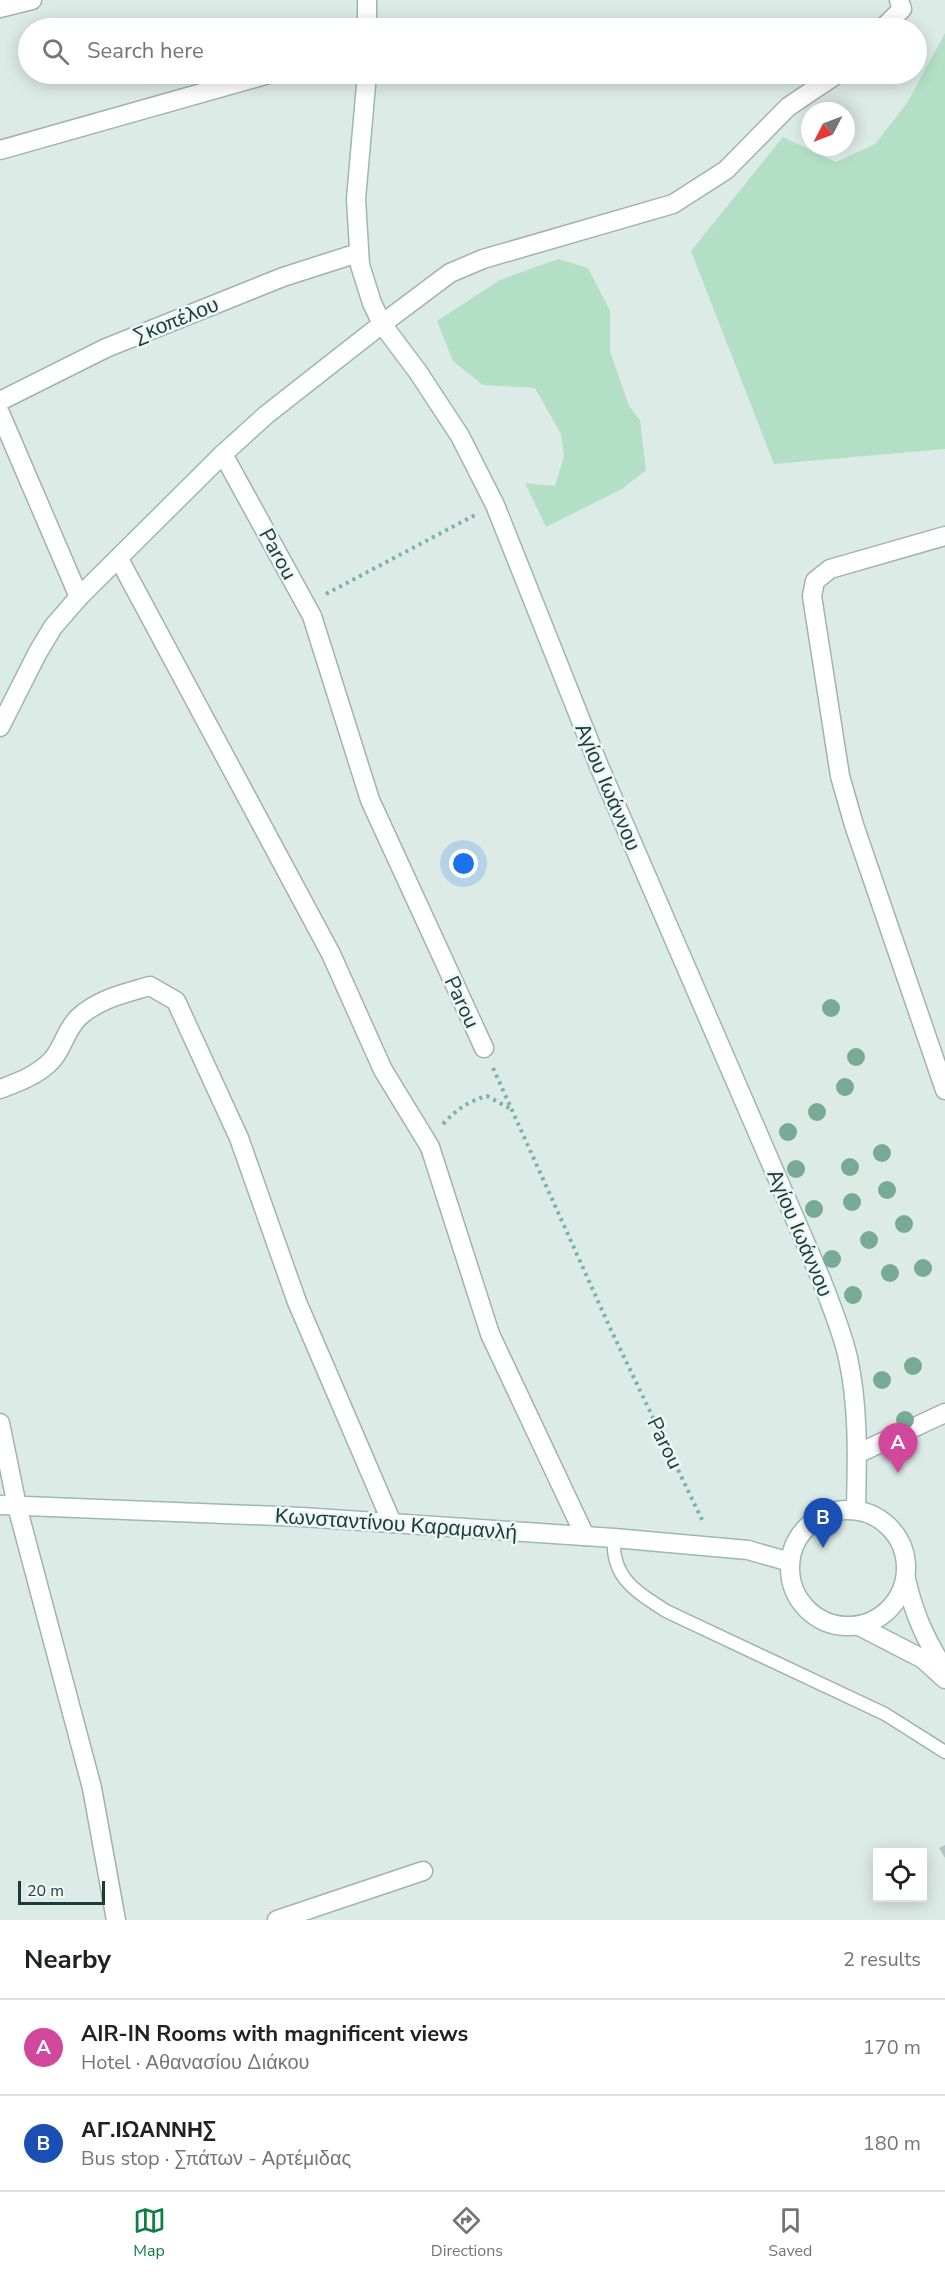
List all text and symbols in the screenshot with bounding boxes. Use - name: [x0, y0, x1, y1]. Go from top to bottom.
- search box: [18, 18, 927, 84]
- icon: search: [39, 35, 72, 68]
- text: Search here: [87, 36, 204, 66]
- north arrow: [801, 102, 855, 156]
- street label: Σκοπέλου: [129, 290, 223, 350]
- street label: Parou: [252, 523, 304, 585]
- street label: Αγίου Ιωάννου: [569, 719, 647, 855]
- your location: [449, 849, 478, 878]
- street label: Parou: [438, 971, 486, 1033]
- street label: Αγίου Ιωάννου: [761, 1165, 839, 1301]
- street label: Parou: [640, 1412, 690, 1474]
- pin: A: [878, 1424, 918, 1473]
- pin: B: [804, 1498, 842, 1548]
- street label: Κωνσταντίνου Καραμανλή: [274, 1502, 518, 1546]
- map controls: [873, 1848, 927, 1902]
- button: locate: [873, 1848, 927, 1902]
- scale bar: [18, 1878, 105, 1906]
- text: 20 m: [27, 1880, 64, 1902]
- text: Nearby: [24, 1942, 111, 1977]
- text: 2 results: [843, 1946, 921, 1973]
- text: AIR-IN Rooms with magnificent views: [81, 2019, 468, 2049]
- text: A: [36, 2034, 51, 2061]
- text: 170 m: [863, 2034, 921, 2061]
- text: Hotel · Αθανασίου Διάκου: [81, 2049, 310, 2076]
- text: ΑΓ.ΙΩΑΝΝΗΣ: [81, 2115, 216, 2145]
- text: B: [37, 2130, 50, 2157]
- text: 180 m: [863, 2130, 921, 2157]
- text: Bus stop · Σπάτων - Αρτέμιδας: [81, 2145, 351, 2172]
- tab: Map: [133, 2204, 166, 2262]
- tab: Directions: [431, 2204, 503, 2262]
- tab: Saved: [768, 2204, 812, 2262]

